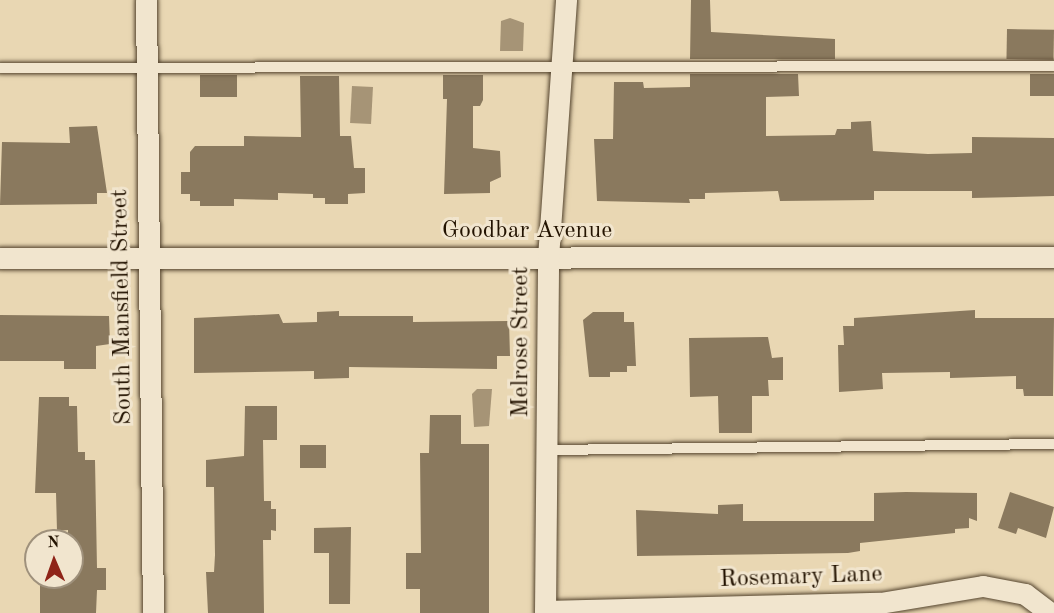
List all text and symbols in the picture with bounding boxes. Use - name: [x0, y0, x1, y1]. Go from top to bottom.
- street label: South Mansfield Street: [107, 189, 139, 425]
- street label: Goodbar Avenue: [442, 218, 612, 246]
- street label: Melrose Street: [508, 266, 536, 418]
- north arrow: [24, 529, 84, 589]
- text: N: [47, 535, 60, 551]
- street label: Rosemary Lane: [719, 561, 883, 595]

